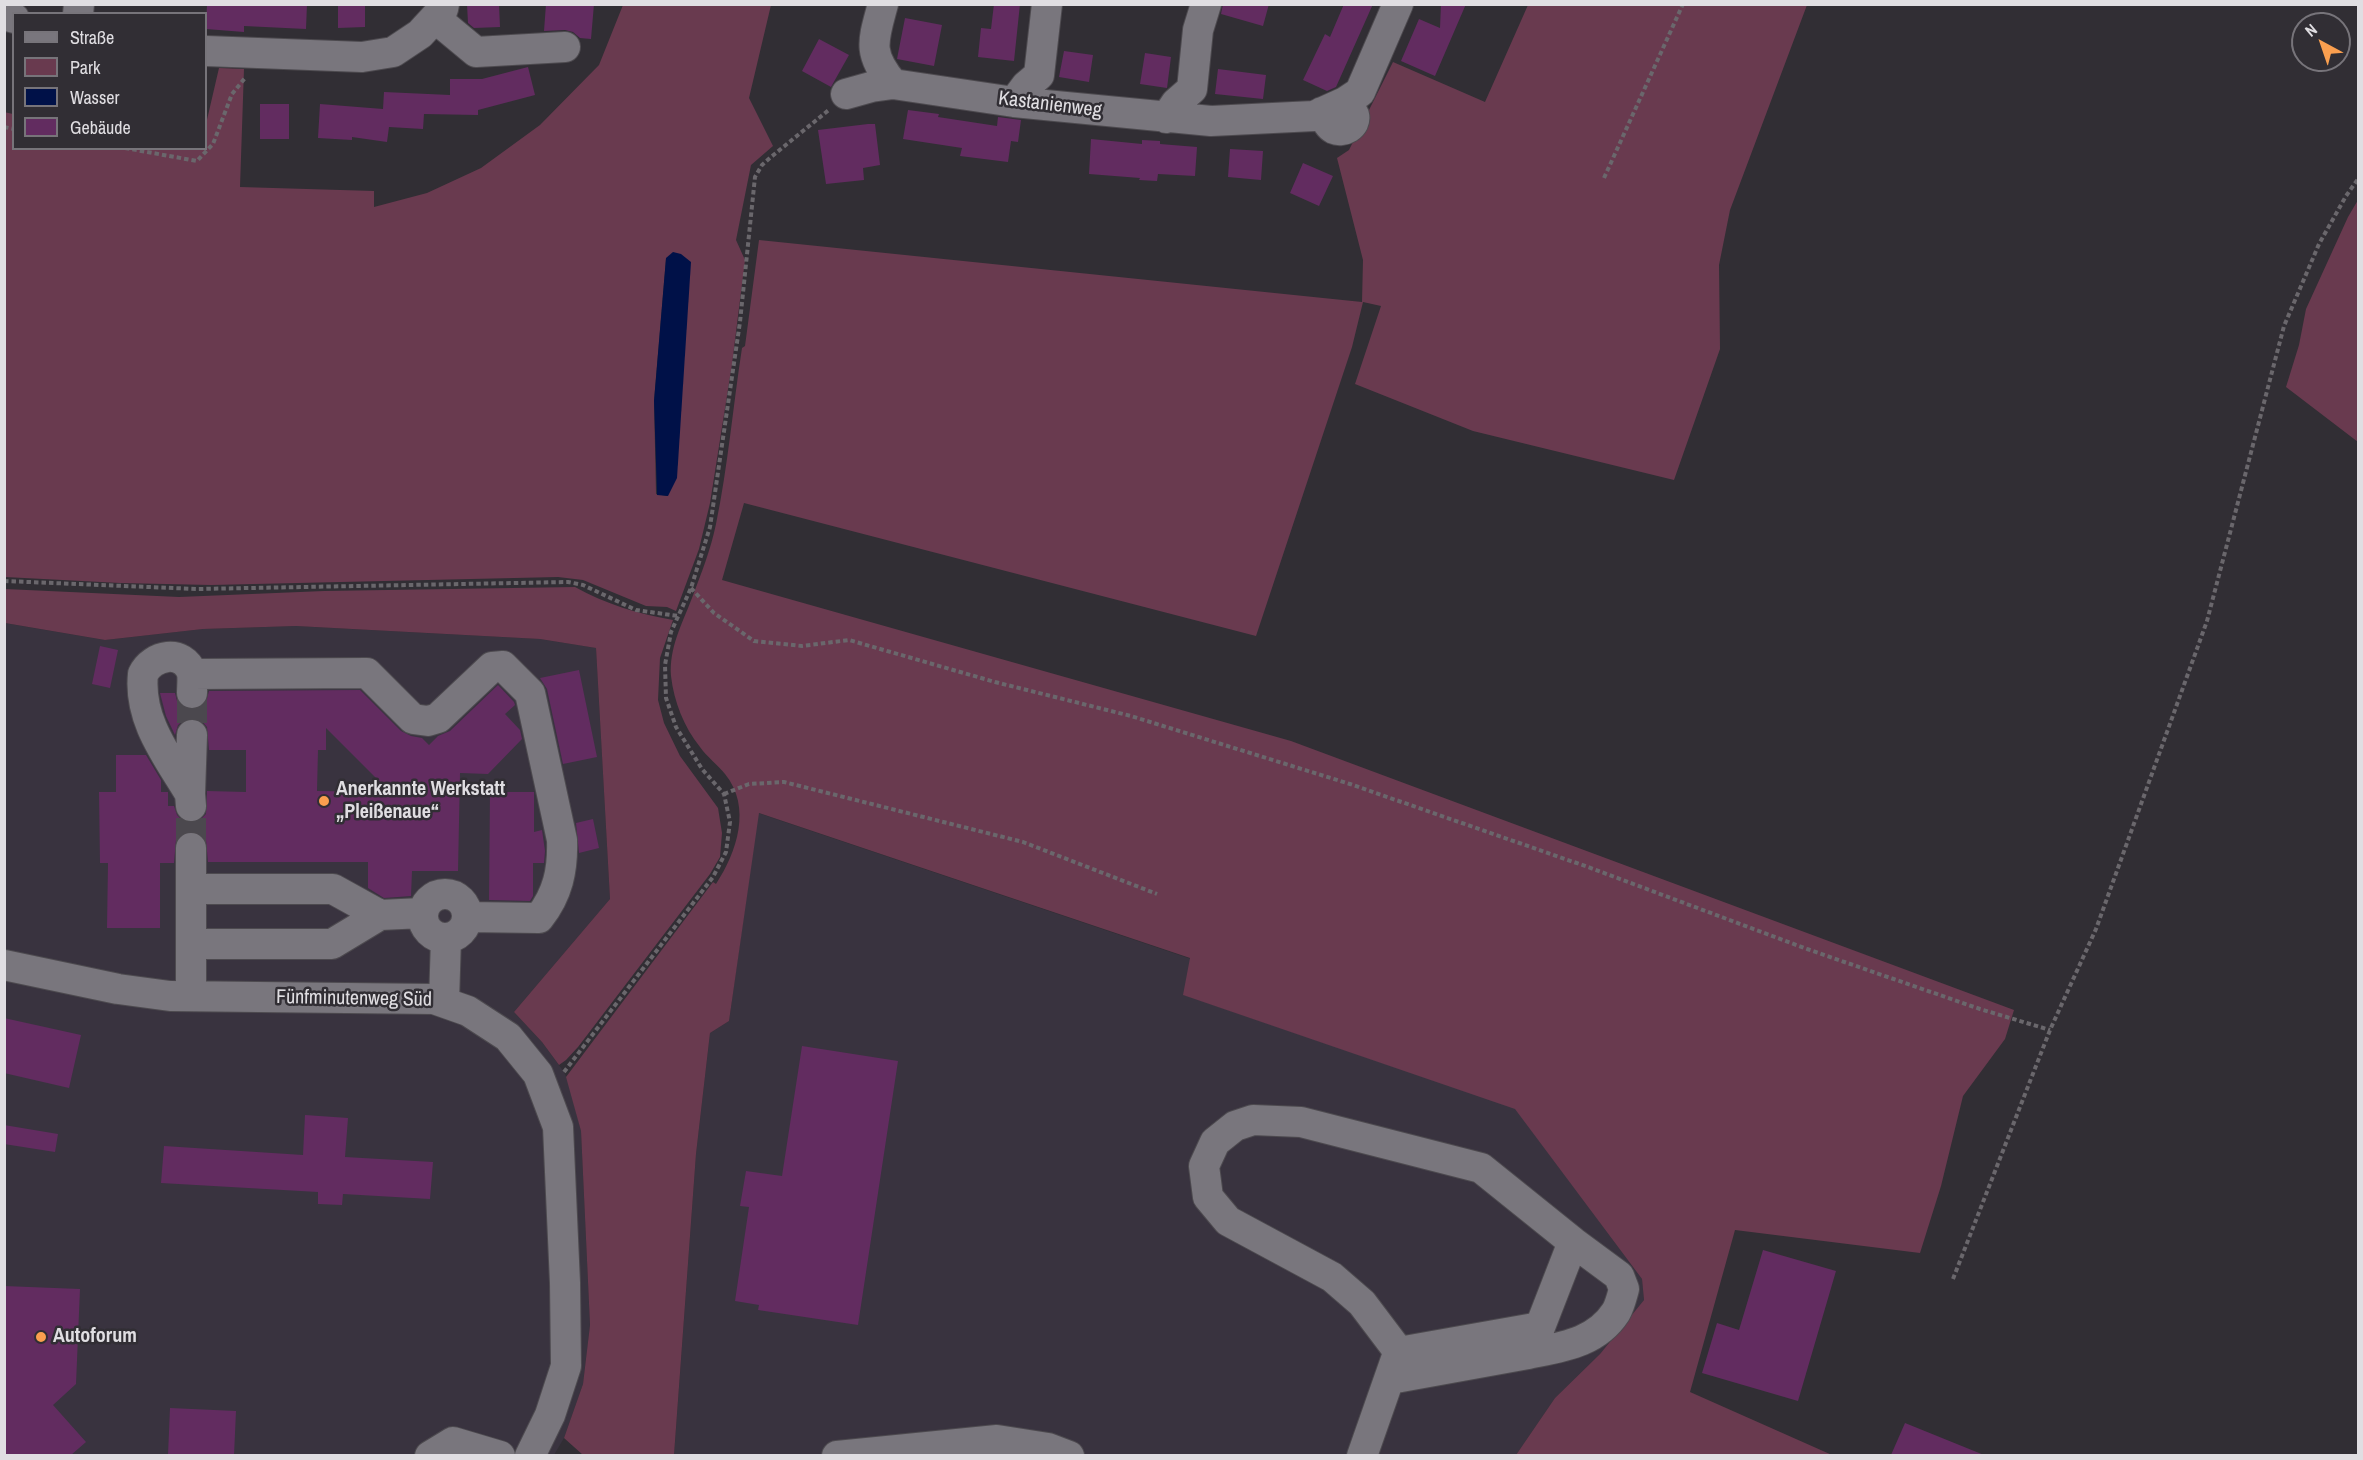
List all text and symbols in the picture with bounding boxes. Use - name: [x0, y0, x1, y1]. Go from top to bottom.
- legend: [12, 12, 207, 150]
- north arrow: [2291, 12, 2351, 72]
- text: N: [2300, 18, 2321, 41]
- text: Straße: [70, 25, 114, 50]
- text: Park: [70, 55, 100, 80]
- text: Wasser: [70, 85, 119, 110]
- street label: Kastanienweg: [997, 87, 1103, 123]
- text: Gebäude: [70, 115, 131, 140]
- place label: Anerkannte Werkstatt „Pleißenaue“: [336, 778, 505, 825]
- marker: Anerkannte Werkstatt „Pleißenaue“: [317, 794, 331, 808]
- street label: Fünfminutenweg Süd: [276, 986, 432, 1012]
- place label: Autoforum: [53, 1325, 137, 1349]
- marker: Autoforum: [34, 1330, 48, 1344]

